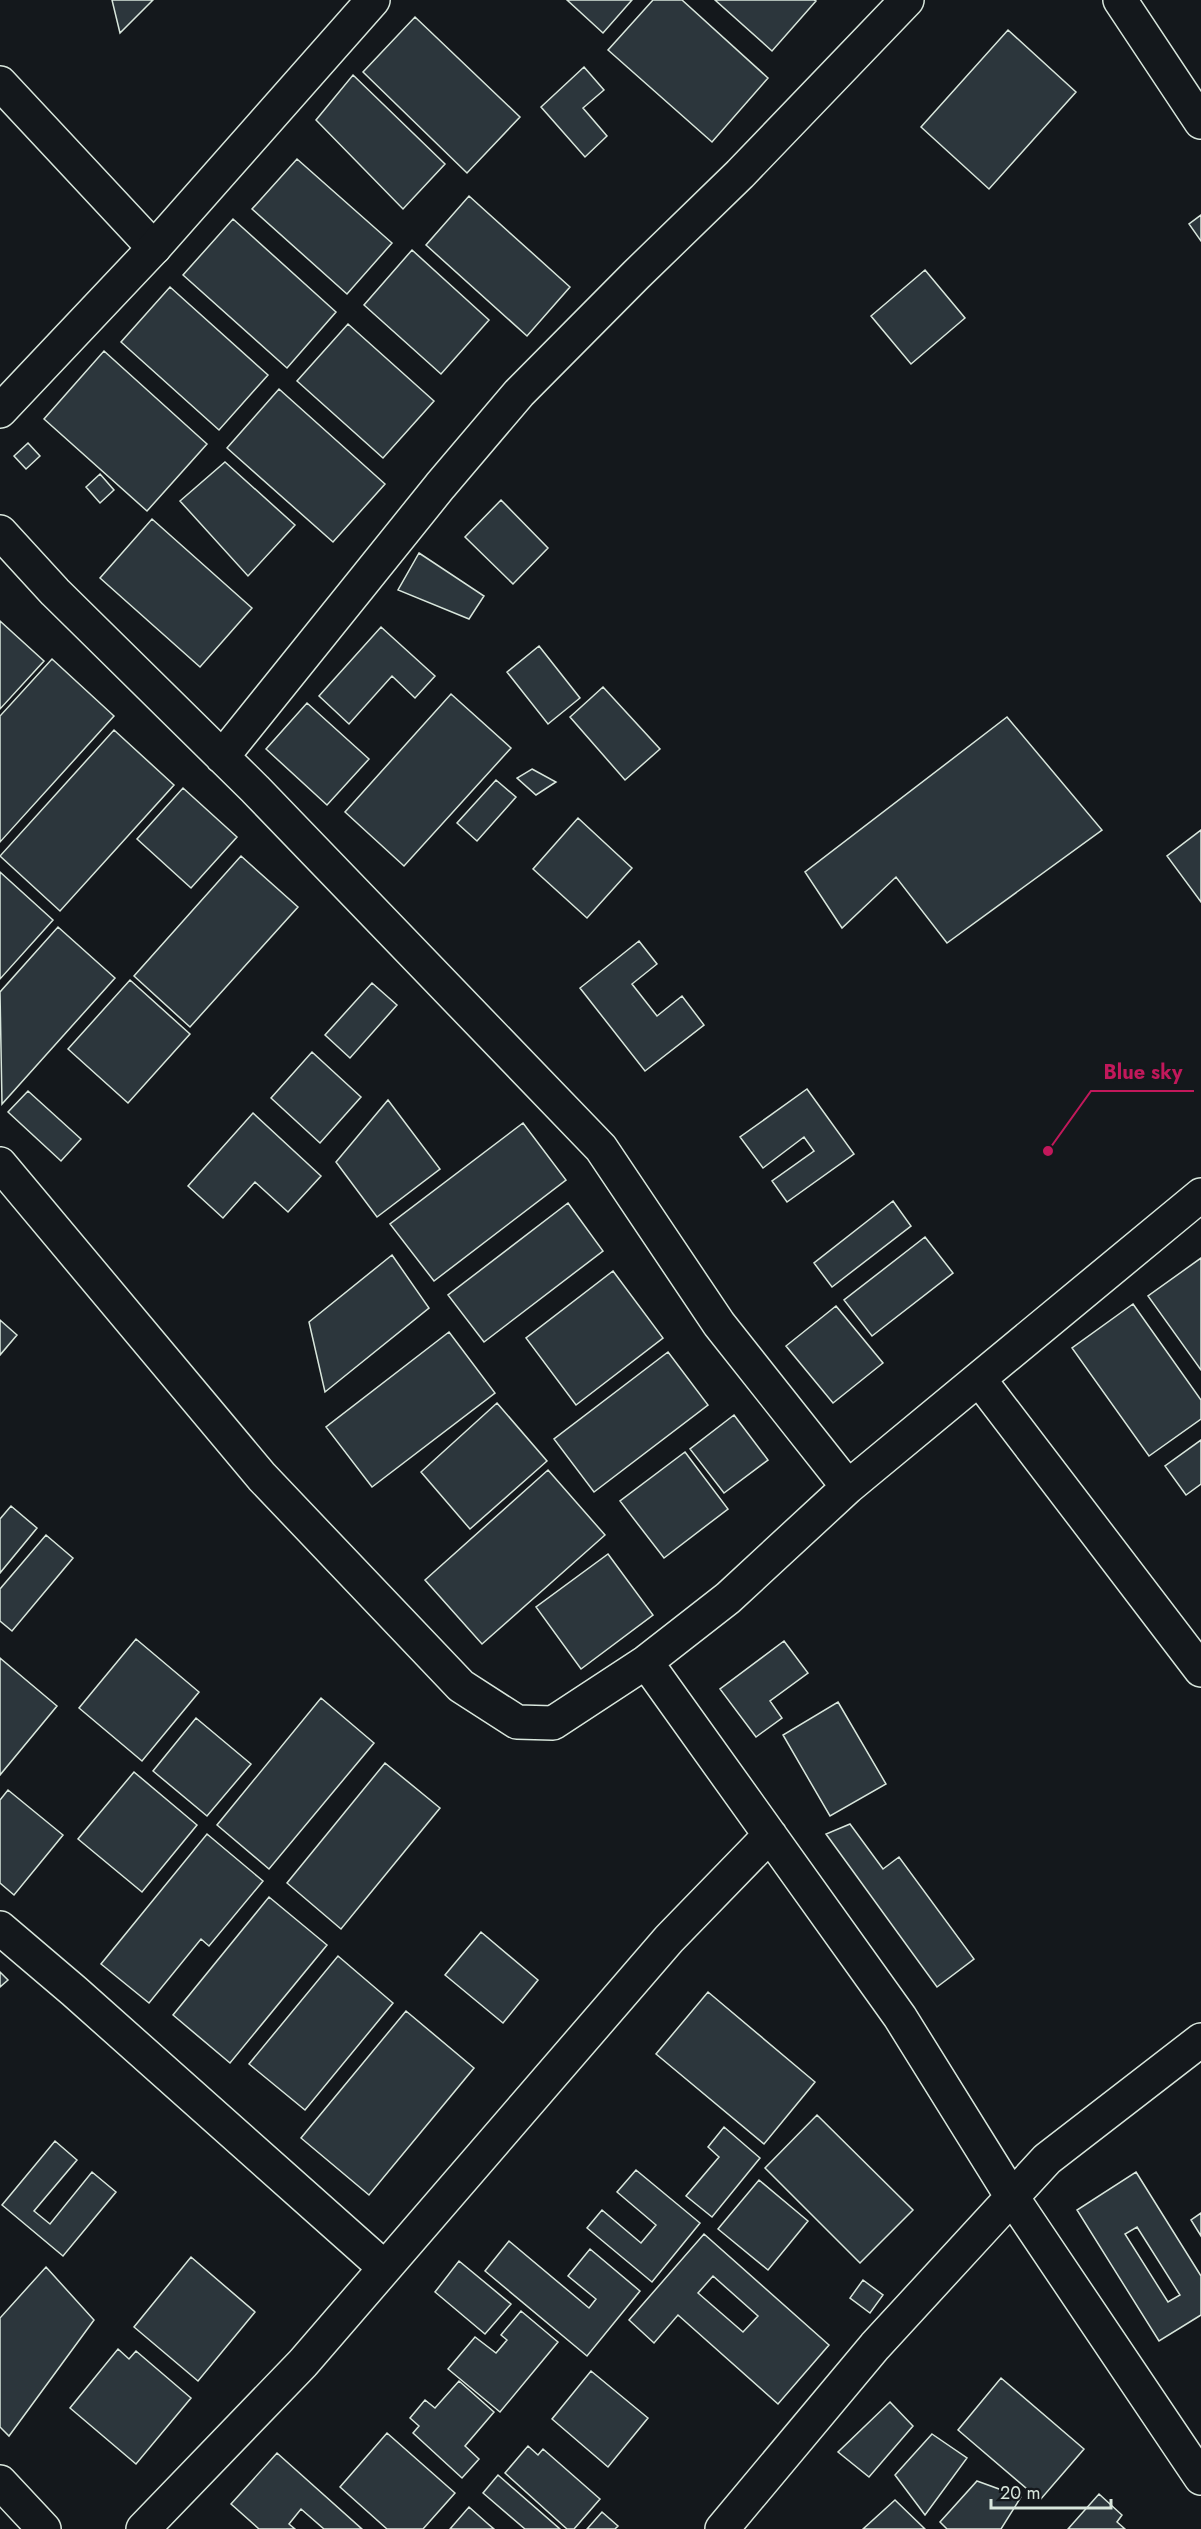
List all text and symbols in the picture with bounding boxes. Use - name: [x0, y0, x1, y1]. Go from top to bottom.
- callout: Blue sky: [1091, 1053, 1194, 1091]
- text: Blue sky: [1103, 1058, 1183, 1087]
- scale bar: [991, 2472, 1111, 2510]
- text: 20 m: [1000, 2480, 1040, 2506]

